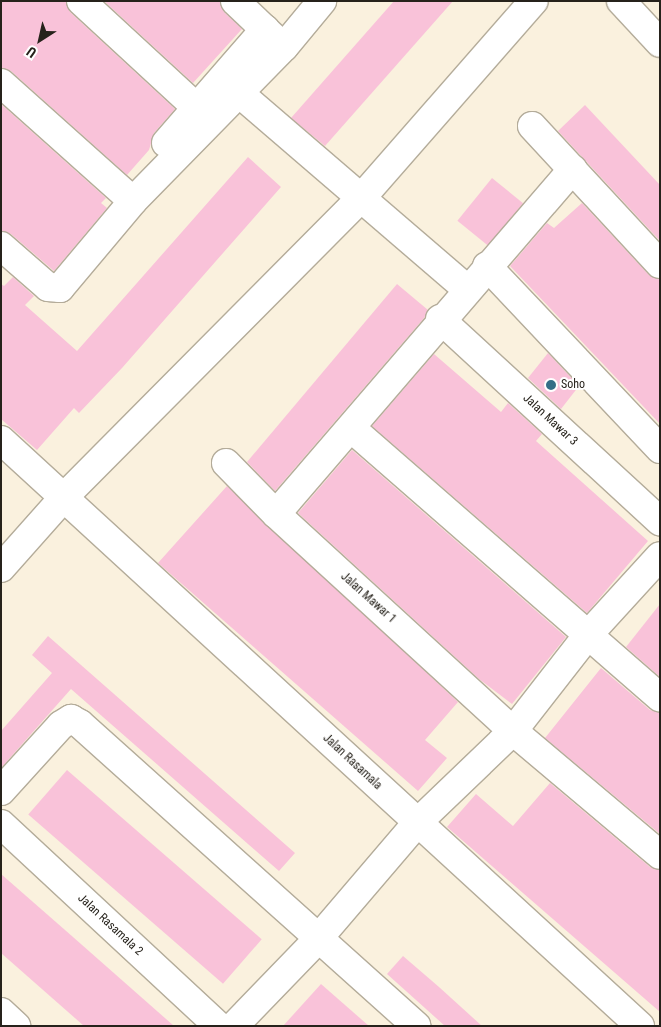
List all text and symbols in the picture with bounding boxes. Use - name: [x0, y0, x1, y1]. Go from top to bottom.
- north arrow: [15, 15, 65, 65]
- text: U: [24, 43, 39, 61]
- place label: Soho: [561, 378, 585, 392]
- marker: Soho: [545, 379, 557, 391]
- street label: Jalan Mawar 3: [520, 391, 580, 449]
- street label: Jalan Mawar 1: [337, 569, 399, 627]
- street label: Jalan Rasamala: [320, 731, 384, 793]
- street label: Jalan Rasamala 2: [74, 891, 146, 959]

